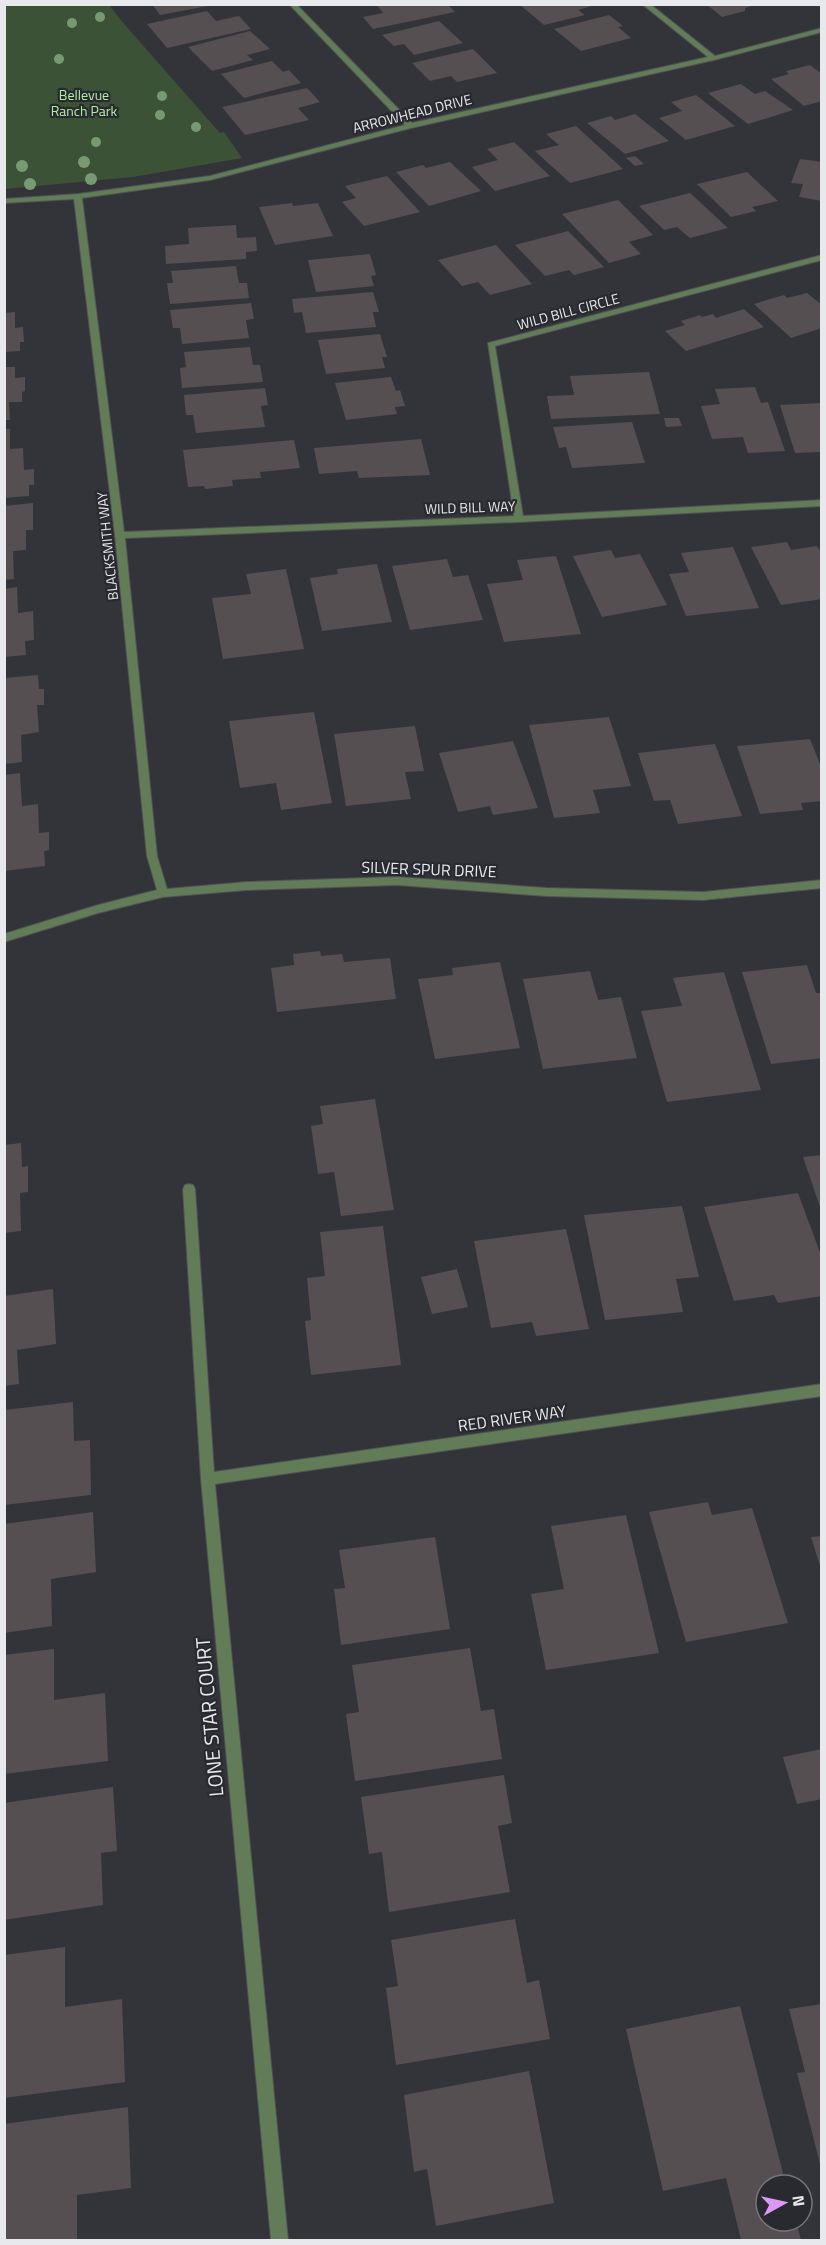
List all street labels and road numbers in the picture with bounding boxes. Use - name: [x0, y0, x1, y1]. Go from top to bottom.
- street label: ARROWHEAD DRIVE: [350, 88, 474, 138]
- street label: WILD BILL CIRCLE: [515, 287, 622, 335]
- street label: BLACKSMITH WAY: [91, 490, 123, 601]
- street label: WILD BILL WAY: [424, 495, 516, 519]
- street label: SILVER SPUR DRIVE: [361, 855, 497, 883]
- street label: RED RIVER WAY: [456, 1398, 568, 1437]
- street label: LONE STAR COURT: [187, 1636, 231, 1798]

